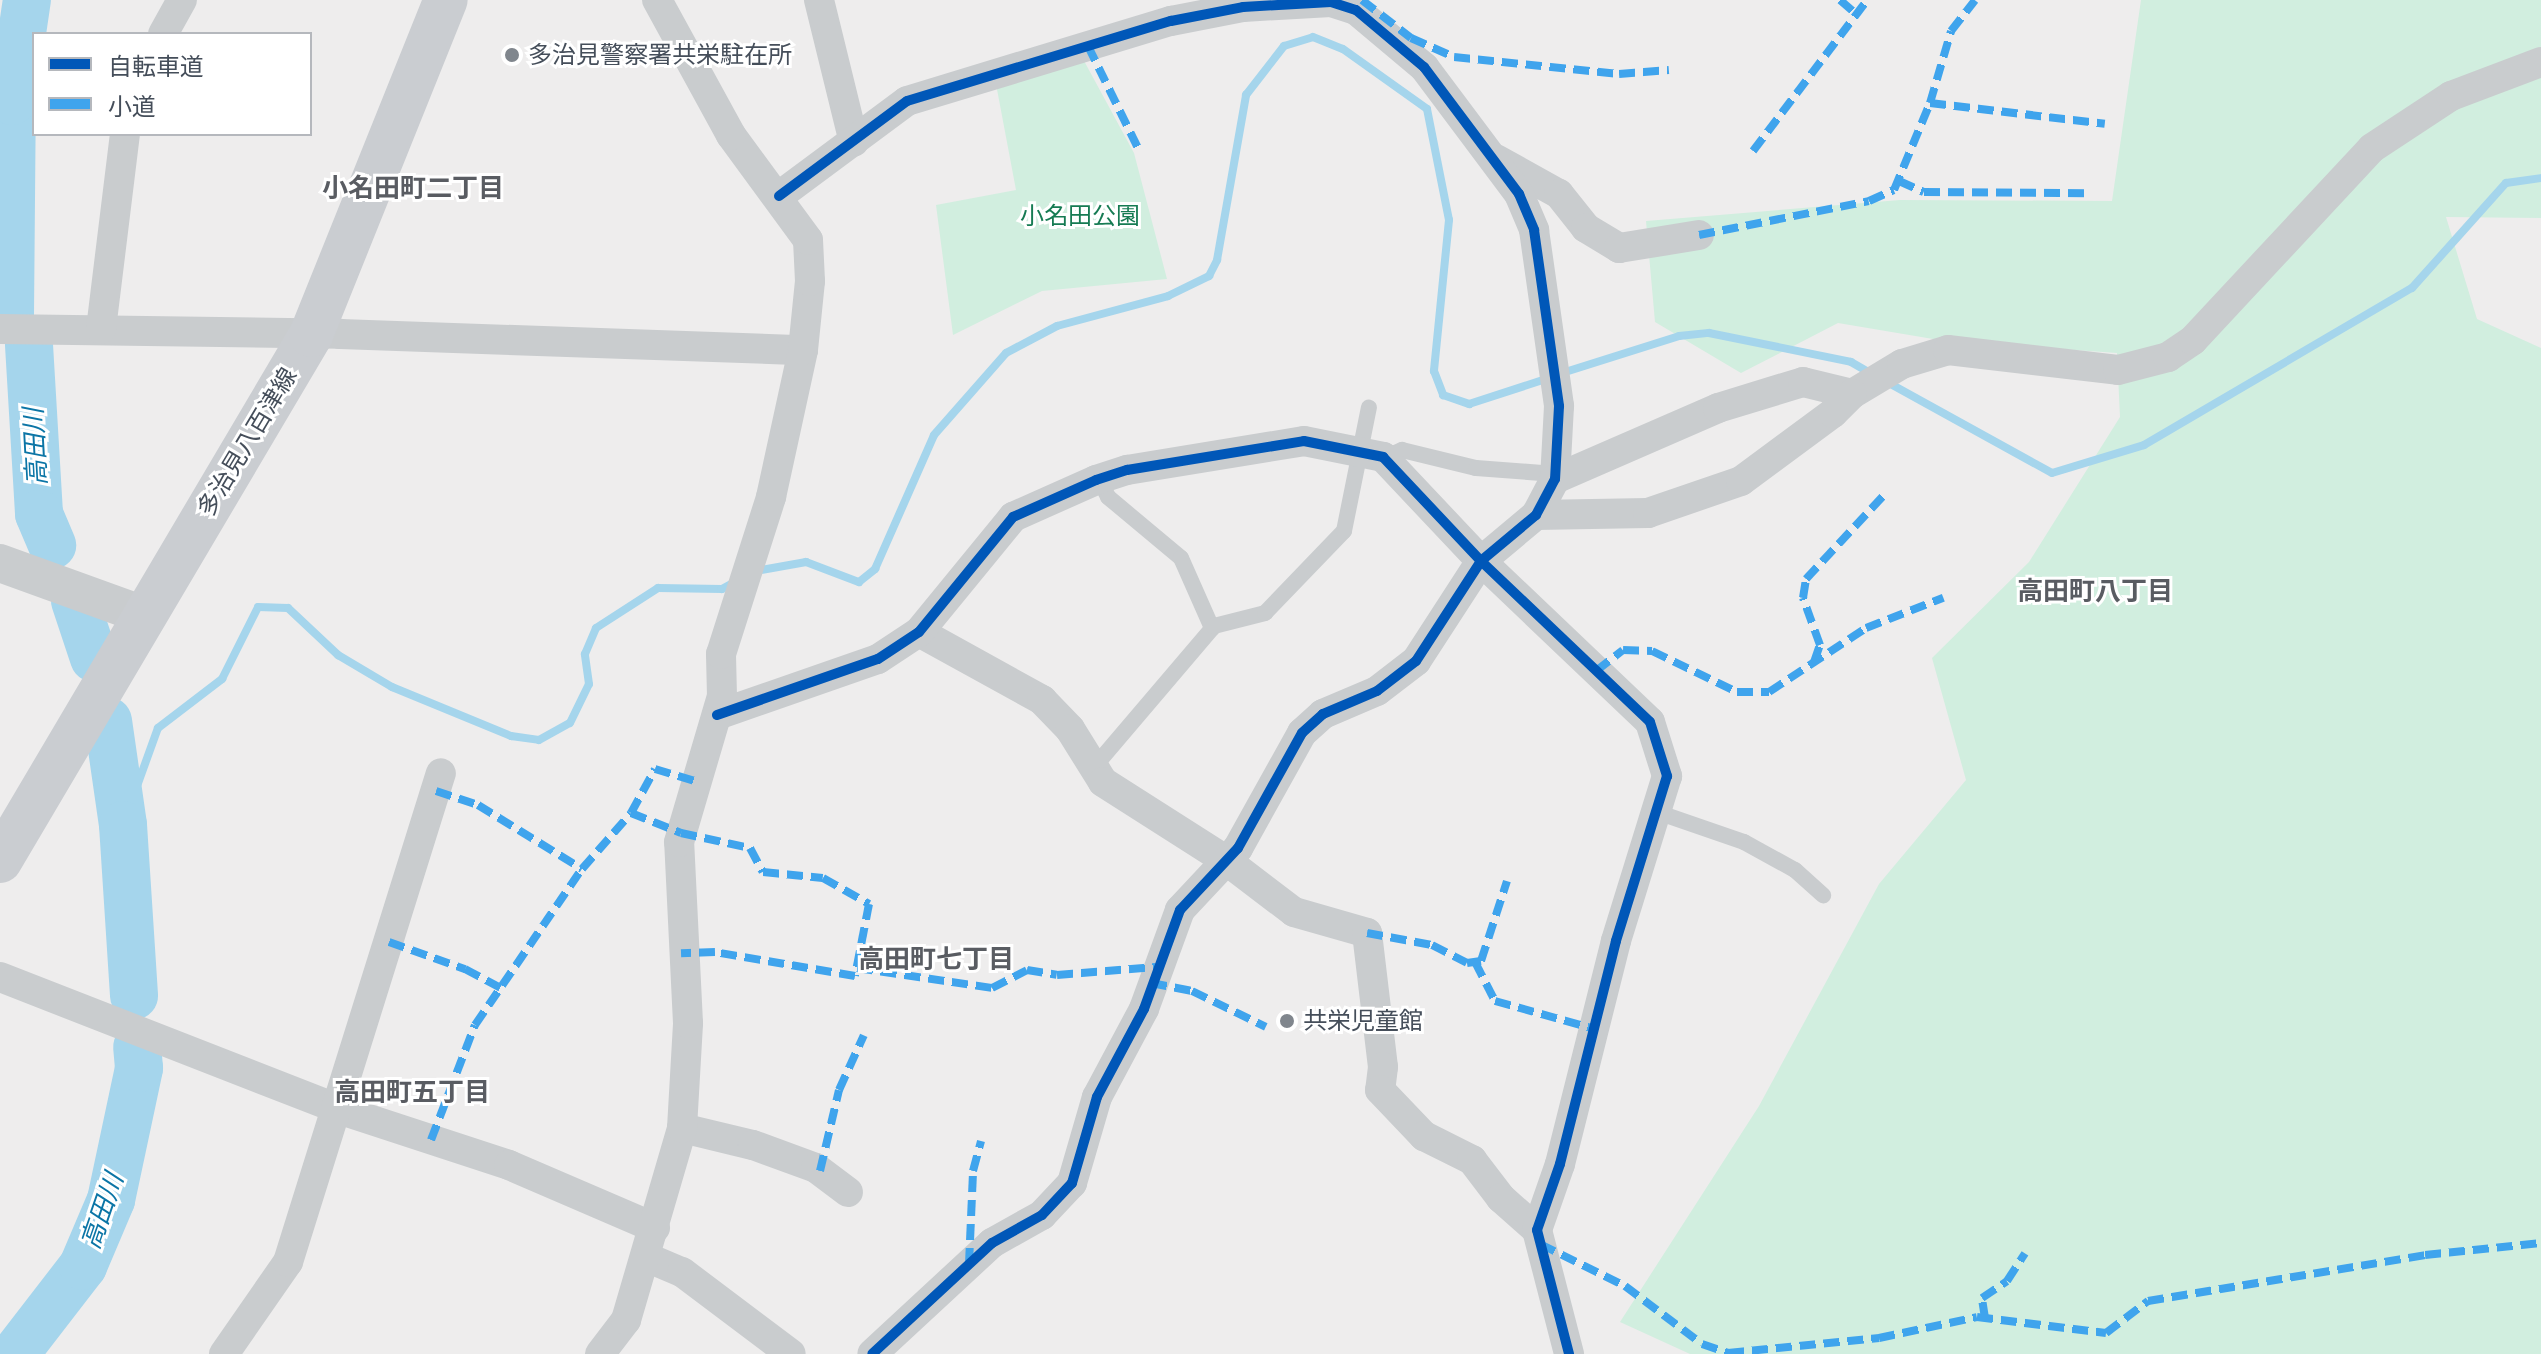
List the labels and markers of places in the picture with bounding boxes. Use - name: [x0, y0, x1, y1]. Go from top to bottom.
- place label: 多治見警察署共栄駐在所: [528, 41, 792, 69]
- marker: 多治見警察署共栄駐在所: [503, 46, 521, 64]
- place label: 共栄児童館: [1303, 1007, 1423, 1035]
- marker: 共栄児童館: [1278, 1012, 1296, 1030]

